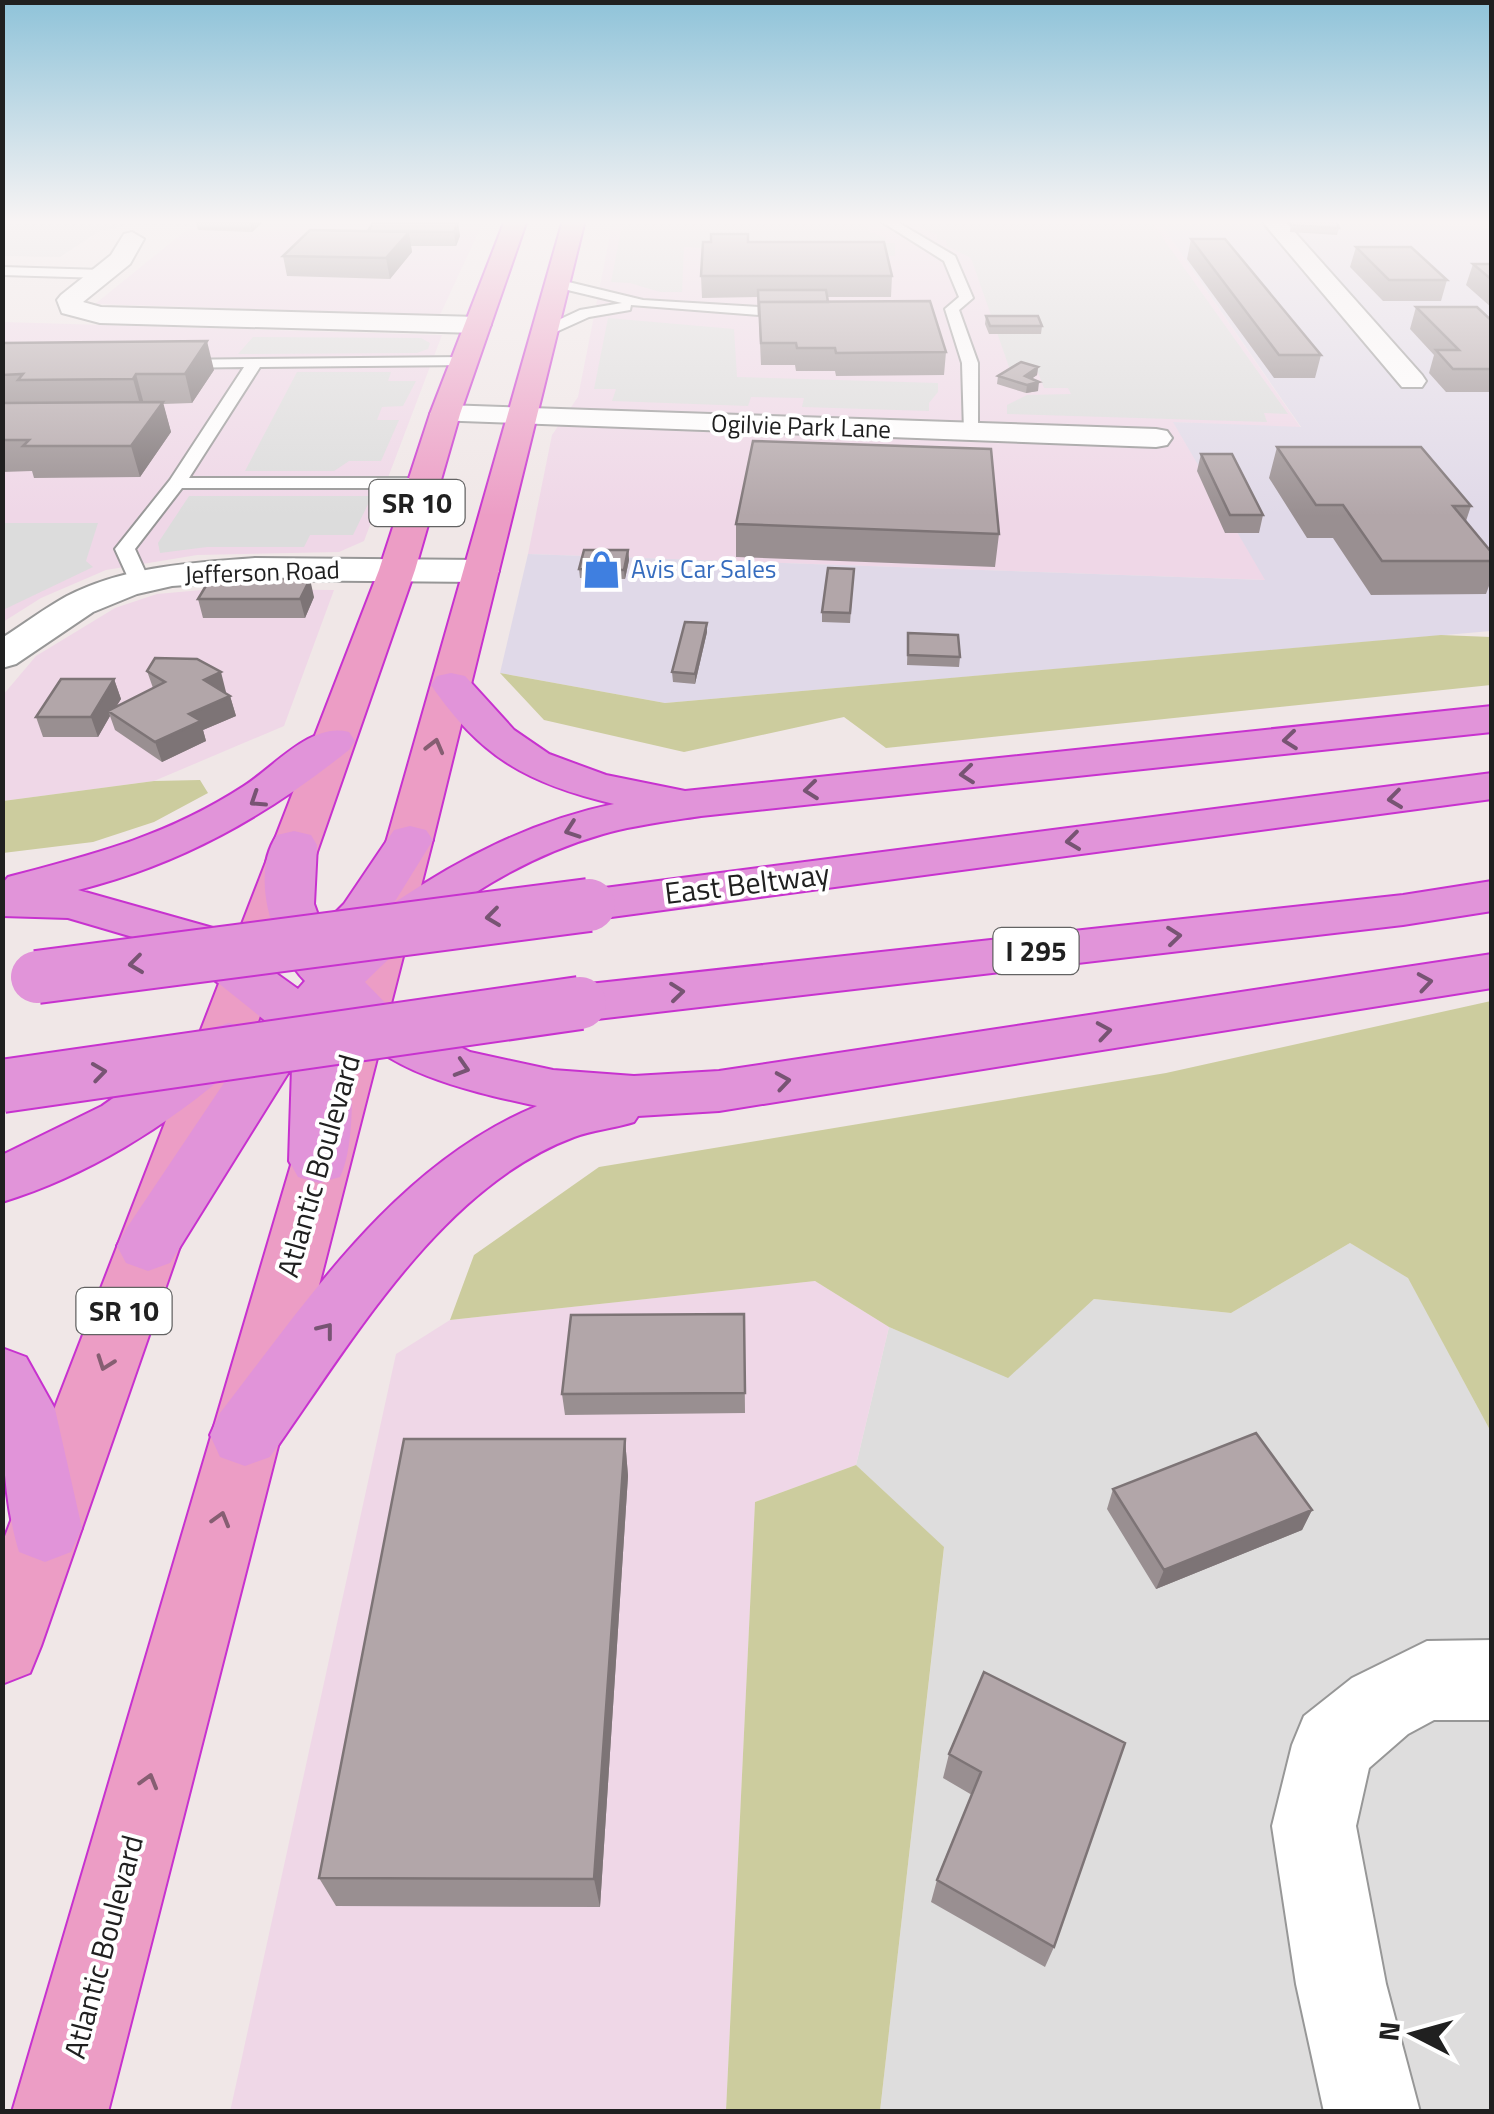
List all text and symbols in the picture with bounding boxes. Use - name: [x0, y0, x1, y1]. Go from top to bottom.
- street label: Ogilvie Park Lane: [710, 404, 892, 448]
- road number: SR 10: [370, 480, 464, 526]
- shop icon: Avis Car Sales: [580, 548, 622, 590]
- street label: Jefferson Road: [184, 550, 340, 594]
- place label: Avis Car Sales: [631, 550, 776, 588]
- one-way arrow: [1282, 729, 1298, 750]
- one-way arrow: [423, 738, 444, 755]
- one-way arrow: [959, 763, 975, 784]
- one-way arrow: [803, 779, 819, 800]
- one-way arrow: [250, 788, 268, 807]
- one-way arrow: [1386, 788, 1402, 809]
- one-way arrow: [565, 819, 582, 839]
- one-way arrow: [1064, 830, 1081, 851]
- street label: East Beltway: [662, 850, 832, 916]
- one-way arrow: [484, 906, 501, 927]
- one-way arrow: [1166, 926, 1182, 947]
- road number: I 295: [994, 928, 1078, 974]
- one-way arrow: [127, 953, 143, 974]
- one-way arrow: [1417, 972, 1433, 993]
- one-way arrow: [669, 982, 685, 1003]
- one-way arrow: [1096, 1022, 1112, 1043]
- street label: Atlantic Boulevard: [264, 1049, 372, 1283]
- one-way arrow: [452, 1057, 469, 1077]
- one-way arrow: [91, 1063, 107, 1084]
- one-way arrow: [774, 1071, 791, 1092]
- road number: SR 10: [76, 1288, 172, 1334]
- one-way arrow: [314, 1323, 331, 1341]
- one-way arrow: [96, 1353, 117, 1370]
- one-way arrow: [210, 1511, 231, 1529]
- one-way arrow: [137, 1772, 158, 1790]
- street label: Atlantic Boulevard: [51, 1830, 155, 2064]
- north arrow: [1364, 1984, 1464, 2084]
- text: N: [1366, 2019, 1411, 2043]

